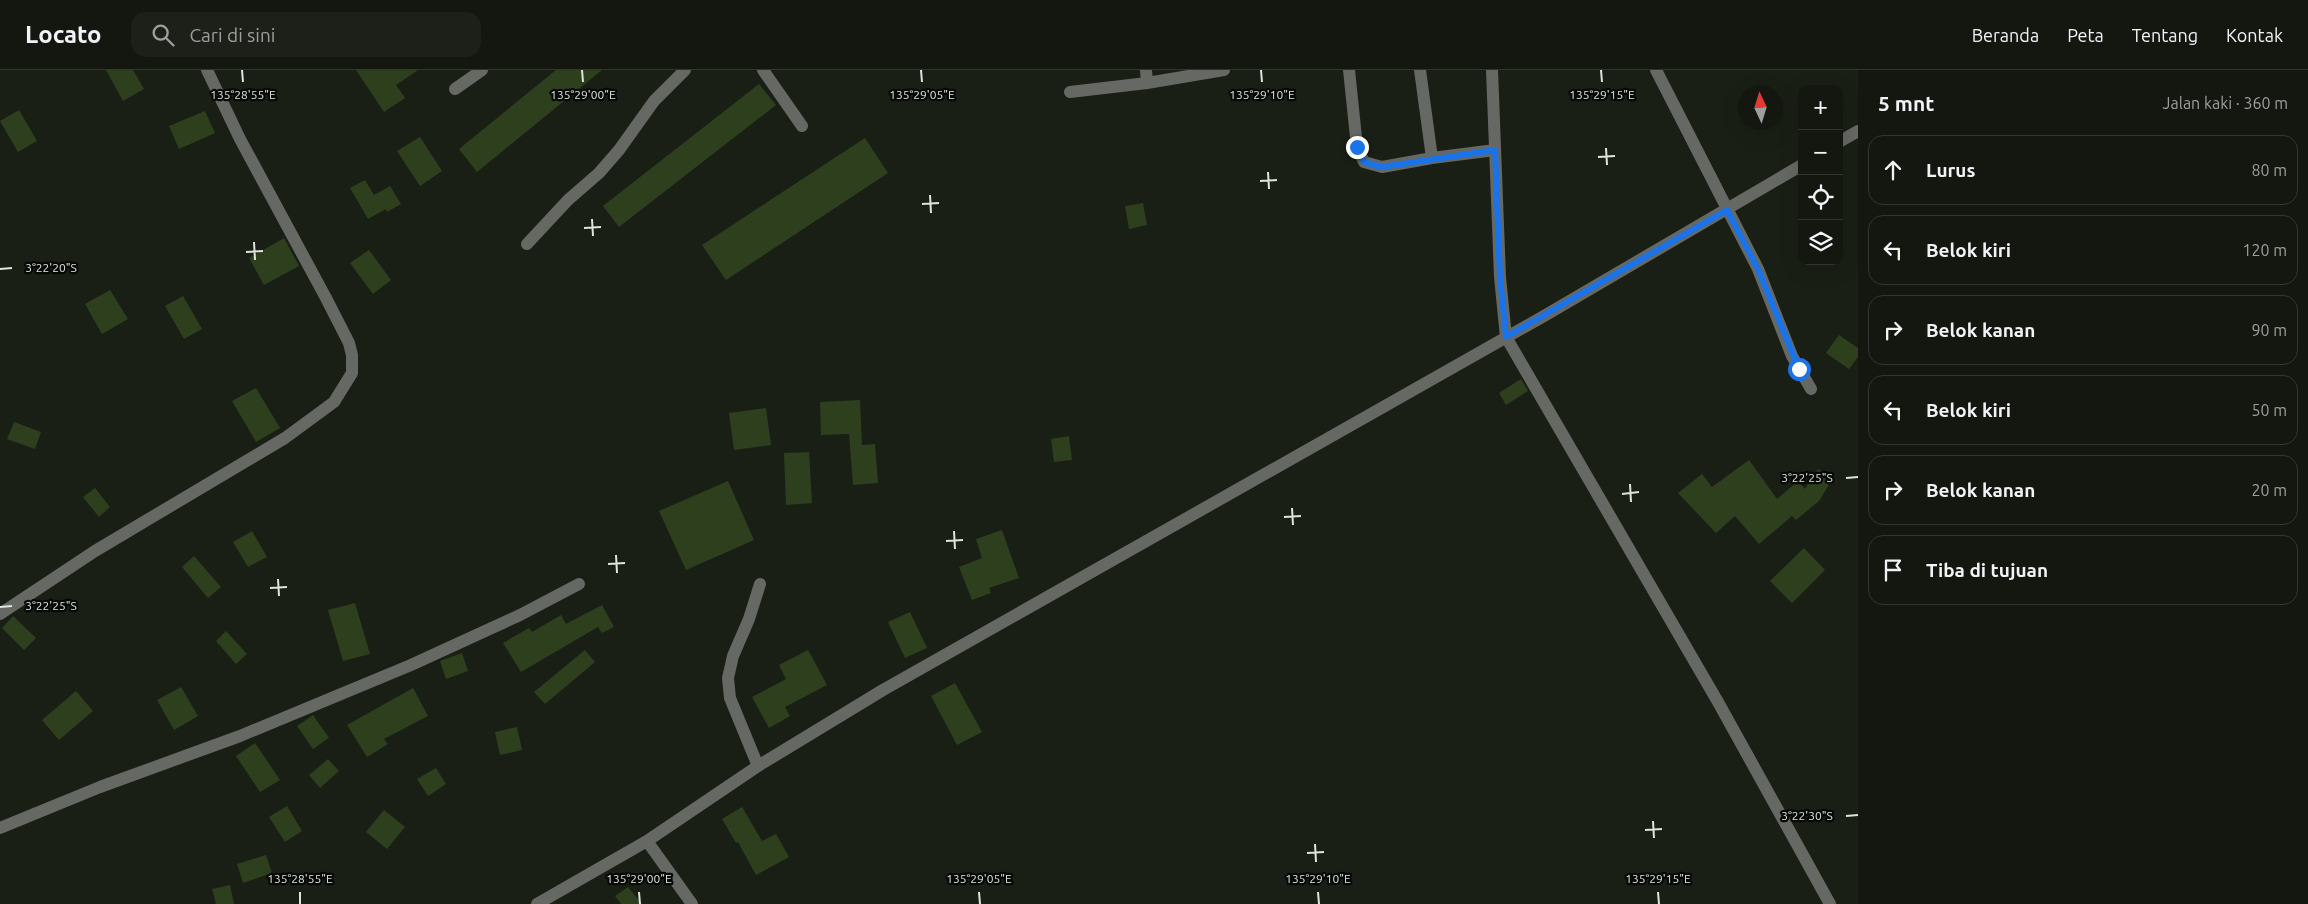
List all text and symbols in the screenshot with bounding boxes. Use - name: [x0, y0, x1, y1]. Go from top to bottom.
- search box: [131, 12, 481, 57]
- text: Locato: [25, 21, 101, 48]
- icon: search: [149, 21, 177, 49]
- text: Cari di sini: [189, 24, 275, 46]
- text: Beranda: [1972, 25, 2039, 45]
- text: Peta: [2067, 25, 2104, 45]
- text: Tentang: [2132, 25, 2198, 45]
- text: Kontak: [2226, 25, 2283, 45]
- north arrow: [1738, 85, 1783, 130]
- map controls: [1798, 85, 1843, 265]
- button: +: [1798, 85, 1843, 130]
- text: 135°28'55"E: [210, 88, 276, 101]
- text: 135°29'00"E: [550, 88, 616, 101]
- text: 135°29'05"E: [889, 88, 955, 101]
- text: 135°29'10"E: [1229, 88, 1295, 101]
- text: 135°29'15"E: [1569, 88, 1635, 101]
- text: 5 mnt: [1878, 91, 1934, 115]
- text: Jalan kaki · 360 m: [2163, 94, 2288, 112]
- button: −: [1798, 130, 1843, 175]
- route end: [1346, 136, 1369, 159]
- icon: ahead: [1879, 156, 1907, 184]
- text: Lurus: [1926, 159, 1975, 181]
- text: 80 m: [2251, 161, 2287, 179]
- button: locate: [1798, 175, 1843, 220]
- button: layers: [1798, 220, 1843, 265]
- icon: left: [1879, 236, 1907, 264]
- text: Belok kiri: [1926, 239, 2011, 261]
- text: 120 m: [2242, 241, 2287, 259]
- text: 3°22'20"S: [25, 261, 77, 274]
- icon: right: [1879, 316, 1907, 344]
- text: Belok kanan: [1926, 319, 2035, 341]
- text: 90 m: [2251, 321, 2287, 339]
- route start: [1788, 358, 1811, 381]
- icon: left: [1879, 396, 1907, 424]
- text: Belok kiri: [1926, 399, 2011, 421]
- text: 50 m: [2251, 401, 2287, 419]
- text: 3°22'25"S: [1781, 471, 1833, 484]
- icon: right: [1879, 476, 1907, 504]
- text: Belok kanan: [1926, 479, 2035, 501]
- text: 20 m: [2251, 481, 2287, 499]
- icon: arrive: [1879, 556, 1907, 584]
- text: Tiba di tujuan: [1926, 559, 2048, 581]
- text: 3°22'25"S: [25, 599, 77, 612]
- text: 3°22'30"S: [1781, 809, 1833, 822]
- text: 135°28'55"E: [267, 872, 333, 885]
- text: 135°29'00"E: [606, 872, 672, 885]
- text: 135°29'05"E: [946, 872, 1012, 885]
- text: 135°29'10"E: [1285, 872, 1351, 885]
- text: 135°29'15"E: [1625, 872, 1691, 885]

